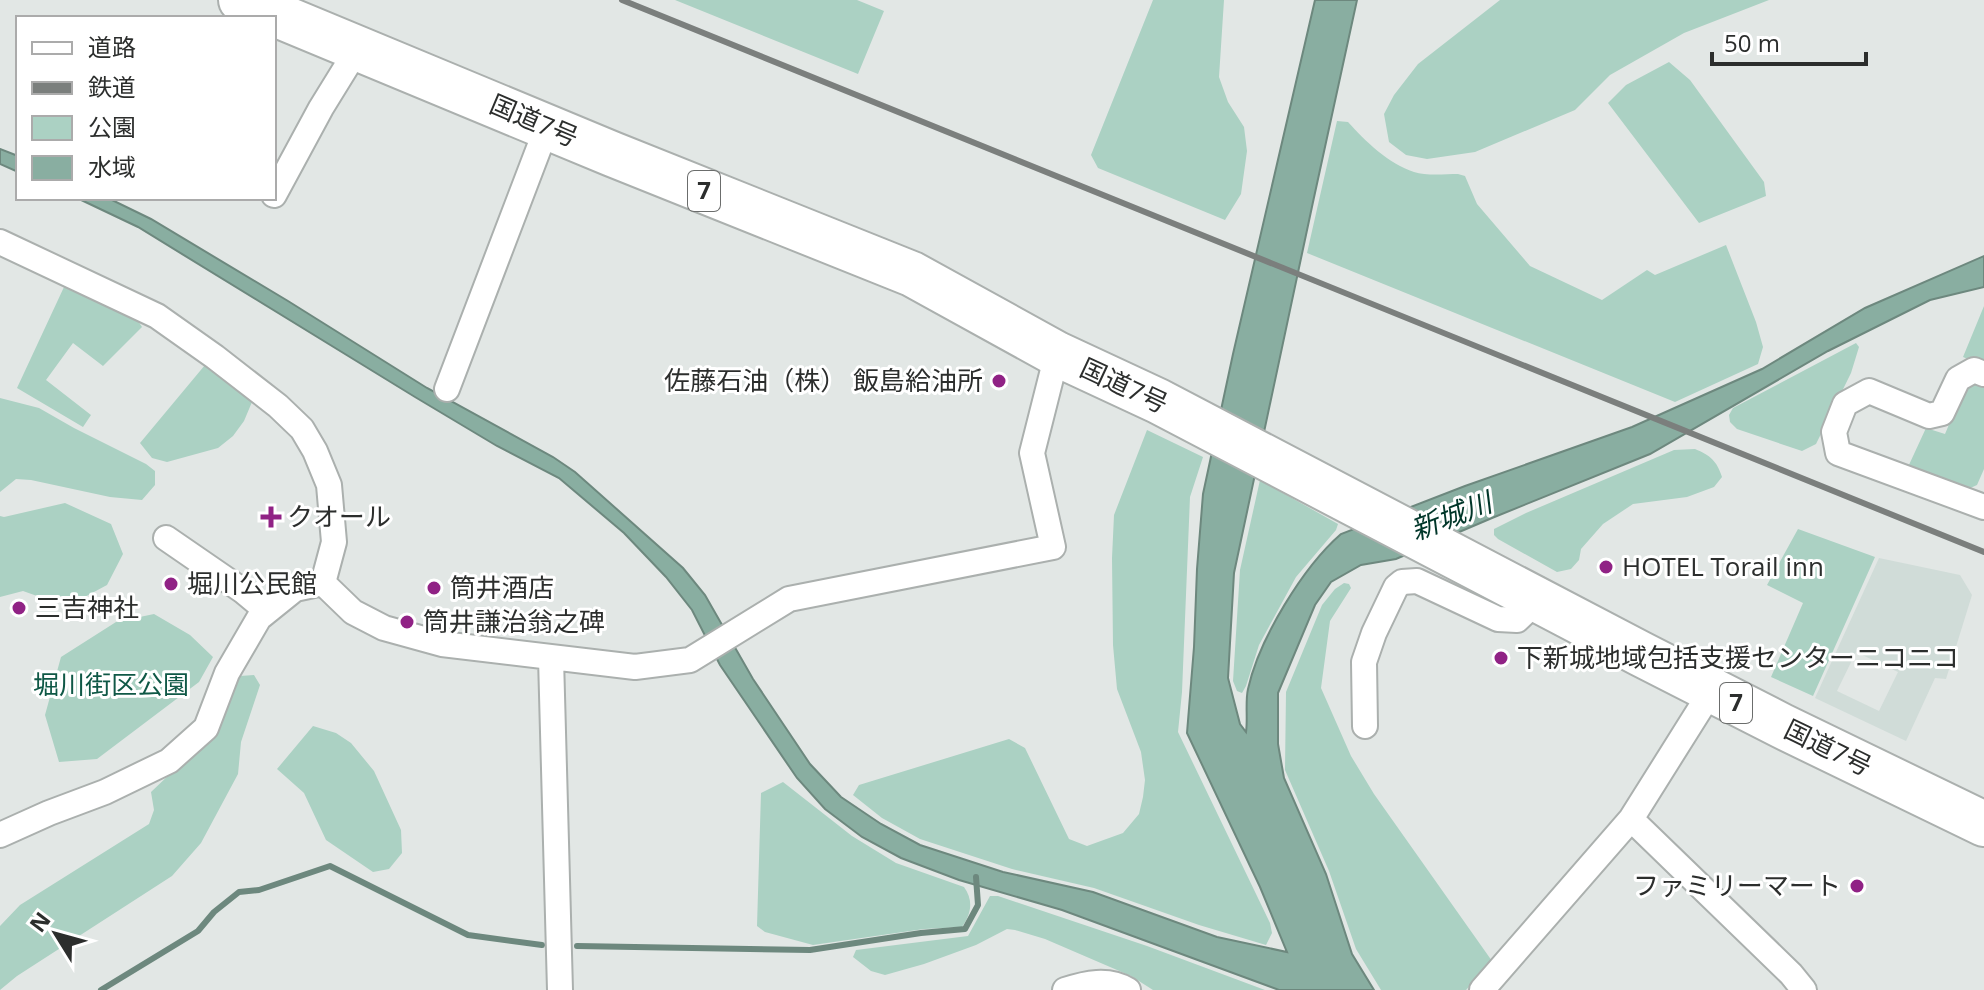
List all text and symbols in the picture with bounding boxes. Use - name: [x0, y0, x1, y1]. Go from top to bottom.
- legend: [16, 16, 276, 200]
- scale bar: [1712, 16, 1866, 66]
- text: 50 m: [1724, 26, 1780, 59]
- text: 道路: [88, 30, 136, 63]
- text: 鉄道: [88, 70, 136, 103]
- street label: 国道7号: [485, 85, 584, 155]
- text: 公園: [88, 110, 136, 143]
- text: 水域: [88, 150, 136, 183]
- road number: 7: [688, 171, 720, 211]
- street label: 国道7号: [1075, 349, 1174, 421]
- place label: 佐藤石油（株） 飯島給油所: [664, 362, 983, 398]
- marker: 佐藤石油（株） 飯島給油所: [990, 372, 1008, 390]
- water label: 新城川: [1405, 481, 1499, 548]
- place label: クオール: [287, 498, 391, 534]
- marker: クオール: [262, 508, 280, 526]
- place label: HOTEL Torail inn: [1622, 548, 1824, 584]
- marker: HOTEL Torail inn: [1597, 558, 1615, 576]
- place label: 堀川公民館: [187, 565, 317, 601]
- place label: 筒井酒店: [450, 569, 554, 605]
- marker: 堀川公民館: [162, 575, 180, 593]
- marker: 筒井酒店: [425, 579, 443, 597]
- place label: 三吉神社: [35, 589, 139, 625]
- marker: 三吉神社: [10, 599, 28, 617]
- place label: 筒井謙治翁之碑: [423, 603, 605, 639]
- marker: 筒井謙治翁之碑: [398, 613, 416, 631]
- place label: 下新城地域包括支援センターニコニコ: [1517, 639, 1959, 675]
- marker: 下新城地域包括支援センターニコニコ: [1492, 649, 1510, 667]
- park label: 堀川街区公園: [33, 666, 189, 702]
- road number: 7: [1720, 683, 1752, 723]
- street label: 国道7号: [1779, 711, 1878, 784]
- place label: ファミリーマート: [1633, 867, 1841, 903]
- marker: ファミリーマート: [1848, 877, 1866, 895]
- north arrow: [16, 894, 96, 974]
- text: N: [22, 905, 57, 938]

